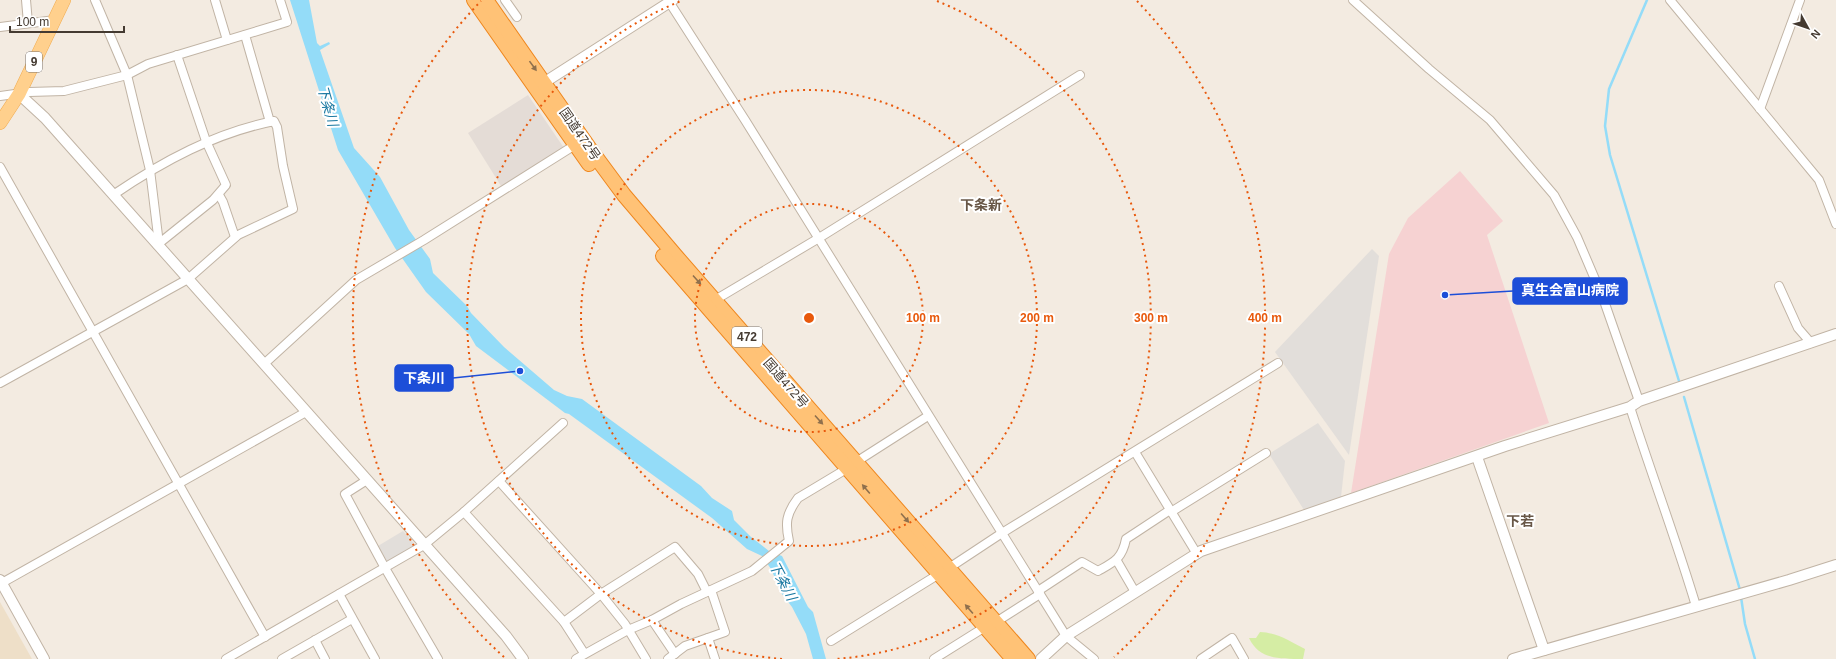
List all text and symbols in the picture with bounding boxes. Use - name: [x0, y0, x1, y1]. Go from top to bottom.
- scale bar: [10, 8, 124, 34]
- north arrow: [1788, 8, 1828, 48]
- text: 100 m: [16, 15, 49, 29]
- text: N: [1808, 28, 1823, 41]
- road number: 9: [26, 52, 42, 72]
- one-way arrow: [529, 61, 537, 71]
- water label: 下条川: [315, 84, 342, 130]
- street label: 国道472号: [556, 105, 604, 163]
- district label: 下条新: [960, 197, 1002, 213]
- one-way arrow: [692, 275, 702, 285]
- callout: 真生会富山病院: [1513, 278, 1627, 304]
- text: 真生会富山病院: [1521, 282, 1619, 298]
- centre of rings: [802, 311, 816, 325]
- text: 100 m: [906, 311, 940, 325]
- text: 200 m: [1020, 311, 1054, 325]
- text: 300 m: [1134, 311, 1168, 325]
- text: 400 m: [1248, 311, 1282, 325]
- road number: 472: [732, 327, 762, 347]
- street label: 国道472号: [760, 355, 812, 411]
- callout: 下条川: [395, 365, 453, 391]
- text: 下条川: [403, 370, 445, 386]
- one-way arrow: [814, 416, 823, 425]
- one-way arrow: [861, 484, 871, 494]
- one-way arrow: [900, 513, 910, 523]
- district label: 下若: [1506, 513, 1534, 529]
- water label: 下条川: [766, 559, 801, 605]
- one-way arrow: [965, 604, 974, 613]

